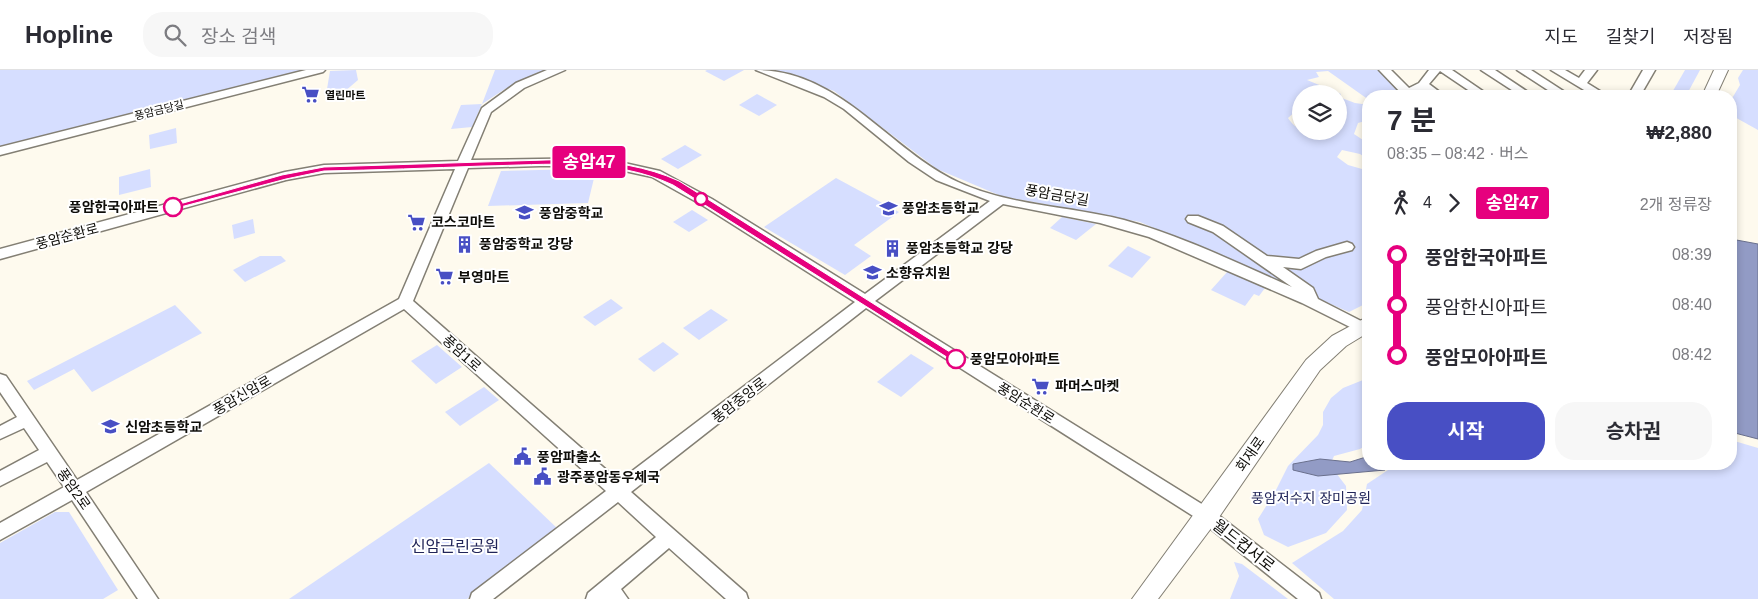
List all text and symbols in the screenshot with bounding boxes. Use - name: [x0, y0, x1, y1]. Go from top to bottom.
- search box: [143, 12, 493, 57]
- text: Hopline: [25, 21, 113, 48]
- icon: search: [161, 21, 189, 49]
- text: 장소 검색: [201, 26, 276, 47]
- text: 지도: [1545, 27, 1578, 47]
- text: 길찾기: [1606, 27, 1655, 47]
- text: 저장됨: [1683, 27, 1733, 47]
- supermarket icon: 열린마트: [301, 85, 321, 105]
- map controls: [1292, 85, 1347, 140]
- button: layers: [1292, 85, 1347, 140]
- place label: 열린마트: [325, 89, 365, 101]
- street label: 풍암금당길: [133, 98, 185, 122]
- text: 7 분: [1387, 105, 1436, 136]
- text: ₩2,880: [1647, 122, 1712, 143]
- text: 08:35 – 08:42 · 버스: [1387, 145, 1529, 162]
- line badge: 송암47: [554, 146, 624, 178]
- text: 송암47: [562, 152, 616, 172]
- street label: 풍암금당길: [1024, 182, 1090, 208]
- icon: walk: [1387, 189, 1415, 217]
- icon: forward: [1440, 189, 1468, 217]
- unlabelled marker: [694, 192, 708, 206]
- text: 송암47: [1486, 193, 1539, 213]
- text: 4: [1423, 194, 1432, 211]
- text: 2개 정류장: [1640, 196, 1712, 213]
- marker: 풍암한국아파트: [163, 197, 183, 217]
- school or university icon: 풍암초등학교: [878, 198, 898, 218]
- place label: 풍암한국아파트: [69, 199, 159, 215]
- place label: 풍암초등학교: [902, 200, 979, 216]
- school or university icon: 풍암중학교: [515, 203, 535, 223]
- place label: 풍암중학교: [539, 205, 604, 221]
- supermarket icon: 코스코마트: [407, 212, 427, 232]
- place label: 코스코마트: [431, 214, 496, 230]
- street label: 풍암순환로: [34, 220, 100, 252]
- building icon: 풍암중학교 강당: [455, 234, 475, 254]
- place label: 풍암중학교 강당: [479, 236, 573, 252]
- building icon: 풍암초등학교 강당: [882, 238, 902, 258]
- place label: 풍암초등학교 강당: [906, 240, 1013, 256]
- text: 08:39: [1672, 246, 1712, 263]
- text: 풍암한국아파트: [1425, 247, 1547, 268]
- school or university icon: 소향유치원: [862, 263, 882, 283]
- place label: 소향유치원: [886, 265, 950, 281]
- supermarket icon: 부영마트: [434, 267, 454, 287]
- place label: 부영마트: [458, 269, 510, 285]
- text: 08:40: [1672, 296, 1712, 313]
- text: 풍암한신아파트: [1425, 297, 1547, 318]
- street label: 풍암1로: [439, 332, 485, 375]
- text: 08:42: [1672, 346, 1712, 363]
- text: 풍암모아아파트: [1425, 347, 1547, 368]
- marker: 풍암모아아파트: [946, 349, 966, 369]
- place label: 풍암모아아파트: [970, 351, 1060, 367]
- street label: 풍암신암로: [210, 372, 274, 418]
- street label: 풍암중앙로: [709, 374, 769, 426]
- supermarket icon: 파머스마켓: [1031, 376, 1051, 396]
- place label: 파머스마켓: [1055, 378, 1120, 394]
- street label: 풍암순환로: [994, 379, 1058, 427]
- button: 시작: [1387, 402, 1545, 460]
- button: 승차권: [1555, 402, 1712, 460]
- school or university icon: 신암초등학교: [101, 417, 121, 437]
- place label: 신암초등학교: [125, 419, 202, 435]
- street label: 회재로: [1232, 433, 1268, 474]
- public building icon: 풍암파출소: [513, 447, 533, 467]
- place label: 풍암파출소: [537, 449, 602, 465]
- street label: 풍암2로: [54, 465, 94, 513]
- public building icon: 광주풍암동우체국: [533, 467, 553, 487]
- place label: 광주풍암동우체국: [557, 469, 660, 485]
- park label: 풍암저수지 장미공원: [1251, 490, 1371, 506]
- street label: 월드컵서로: [1209, 516, 1278, 575]
- park label: 신암근린공원: [411, 538, 499, 555]

